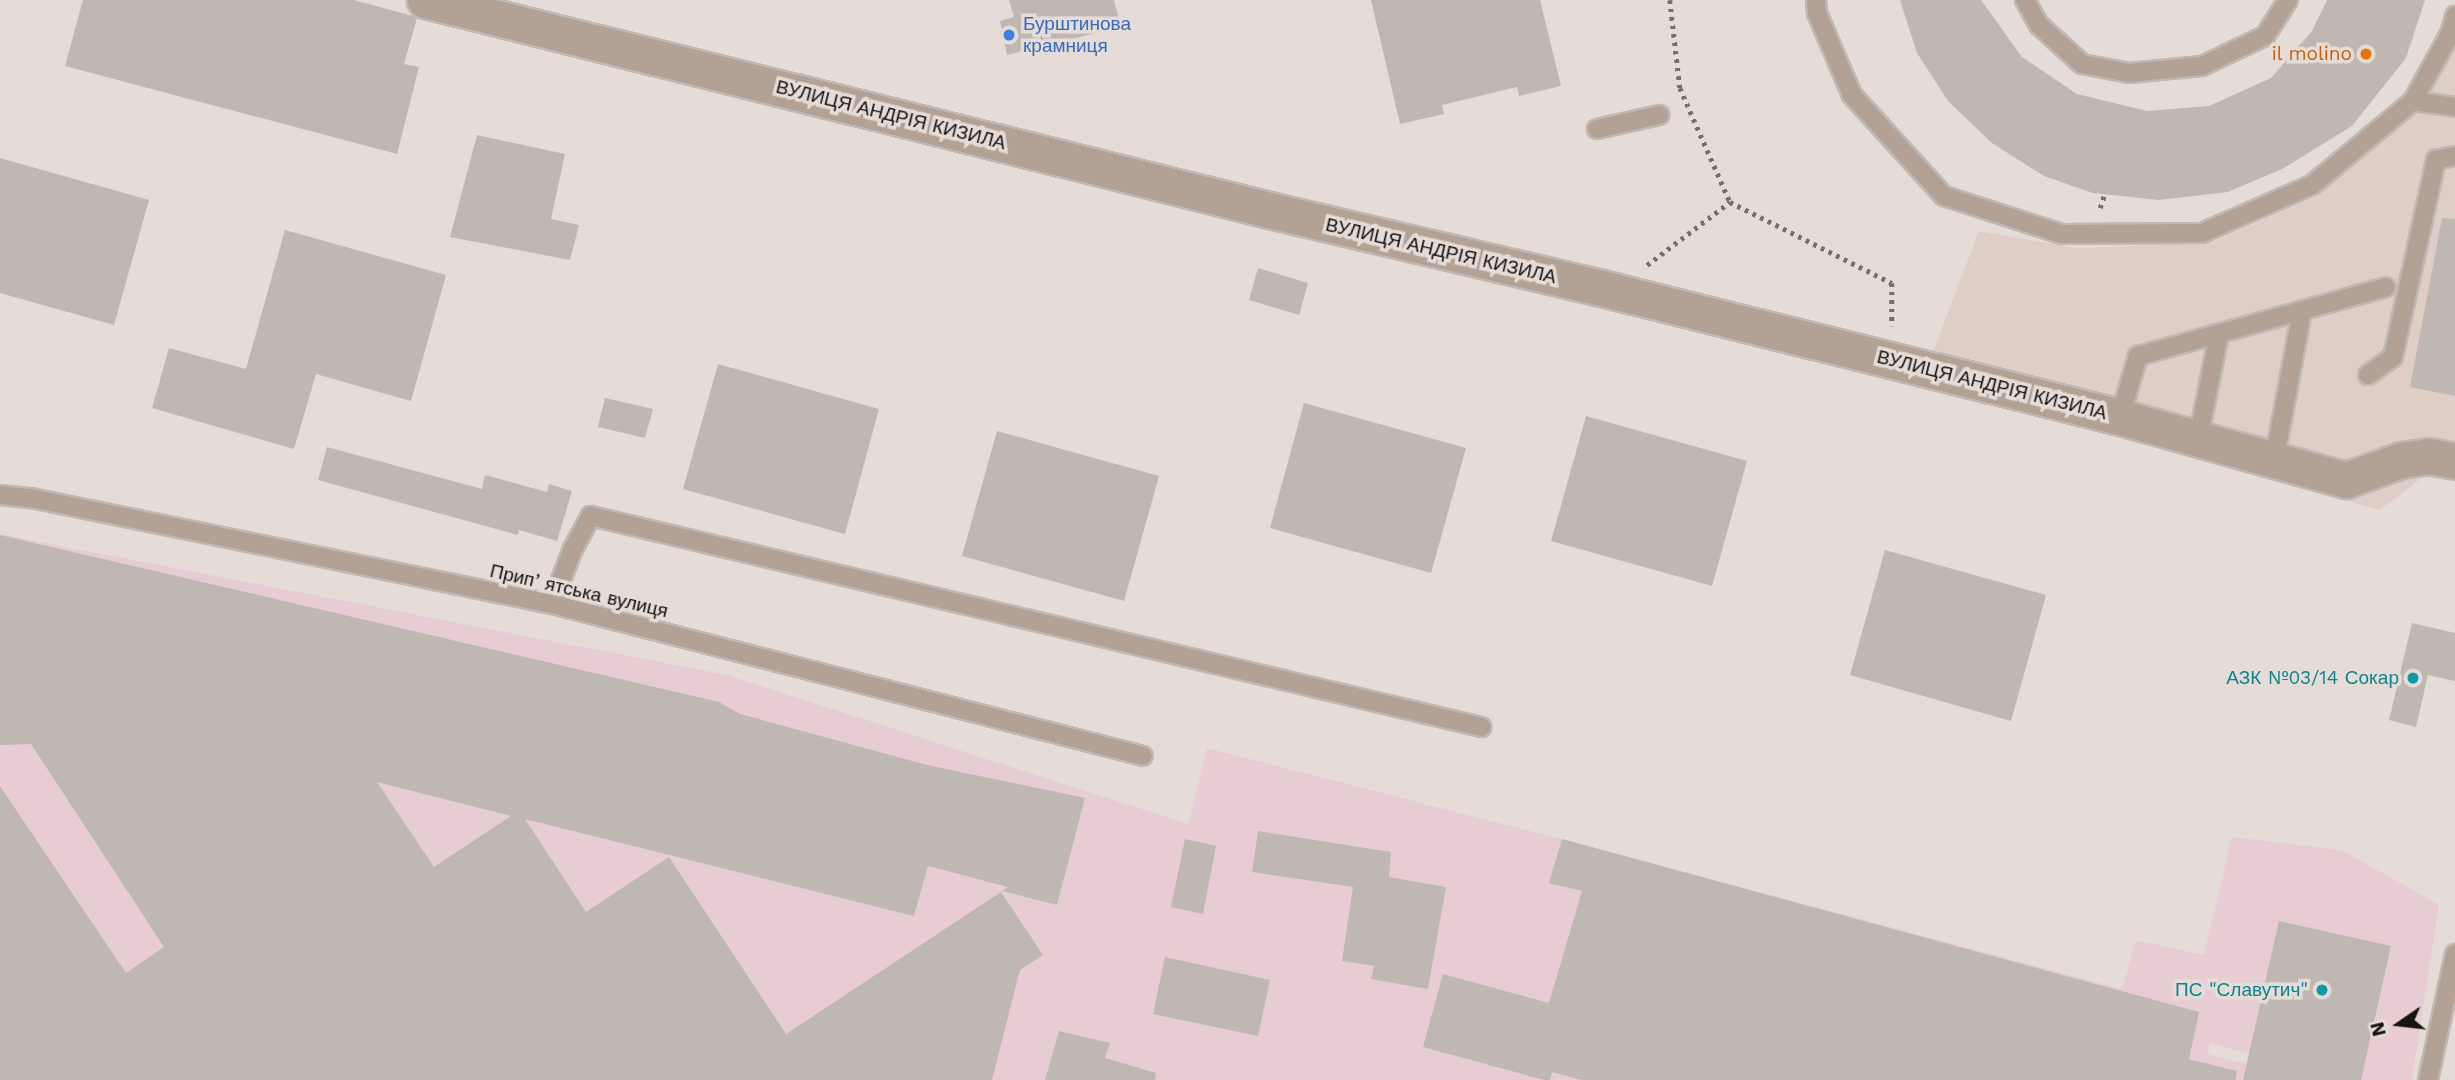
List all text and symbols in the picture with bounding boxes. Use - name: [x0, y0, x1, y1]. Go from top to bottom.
- place label: Бурштинова крамниця: [1023, 13, 1131, 57]
- marker: Бурштинова крамниця: [1001, 27, 1017, 43]
- place label: il molino: [2271, 43, 2352, 65]
- marker: il molino: [2358, 46, 2374, 62]
- street label: ВУЛИЦЯ АНДРІЯ КИЗИЛА: [774, 75, 1008, 155]
- street label: ВУЛИЦЯ АНДРІЯ КИЗИЛА: [1323, 213, 1559, 289]
- street label: ВУЛИЦЯ АНДРІЯ КИЗИЛА: [1875, 345, 2109, 425]
- street label: Припʼятська вулиця: [488, 559, 670, 623]
- place label: АЗК №03/14 Сокар: [2226, 667, 2399, 689]
- marker: АЗК №03/14 Сокар: [2405, 670, 2421, 686]
- place label: ПС "Славутич": [2175, 979, 2308, 1001]
- marker: ПС "Славутич": [2314, 982, 2330, 998]
- north arrow: [2364, 989, 2434, 1059]
- text: N: [2365, 1020, 2391, 1039]

